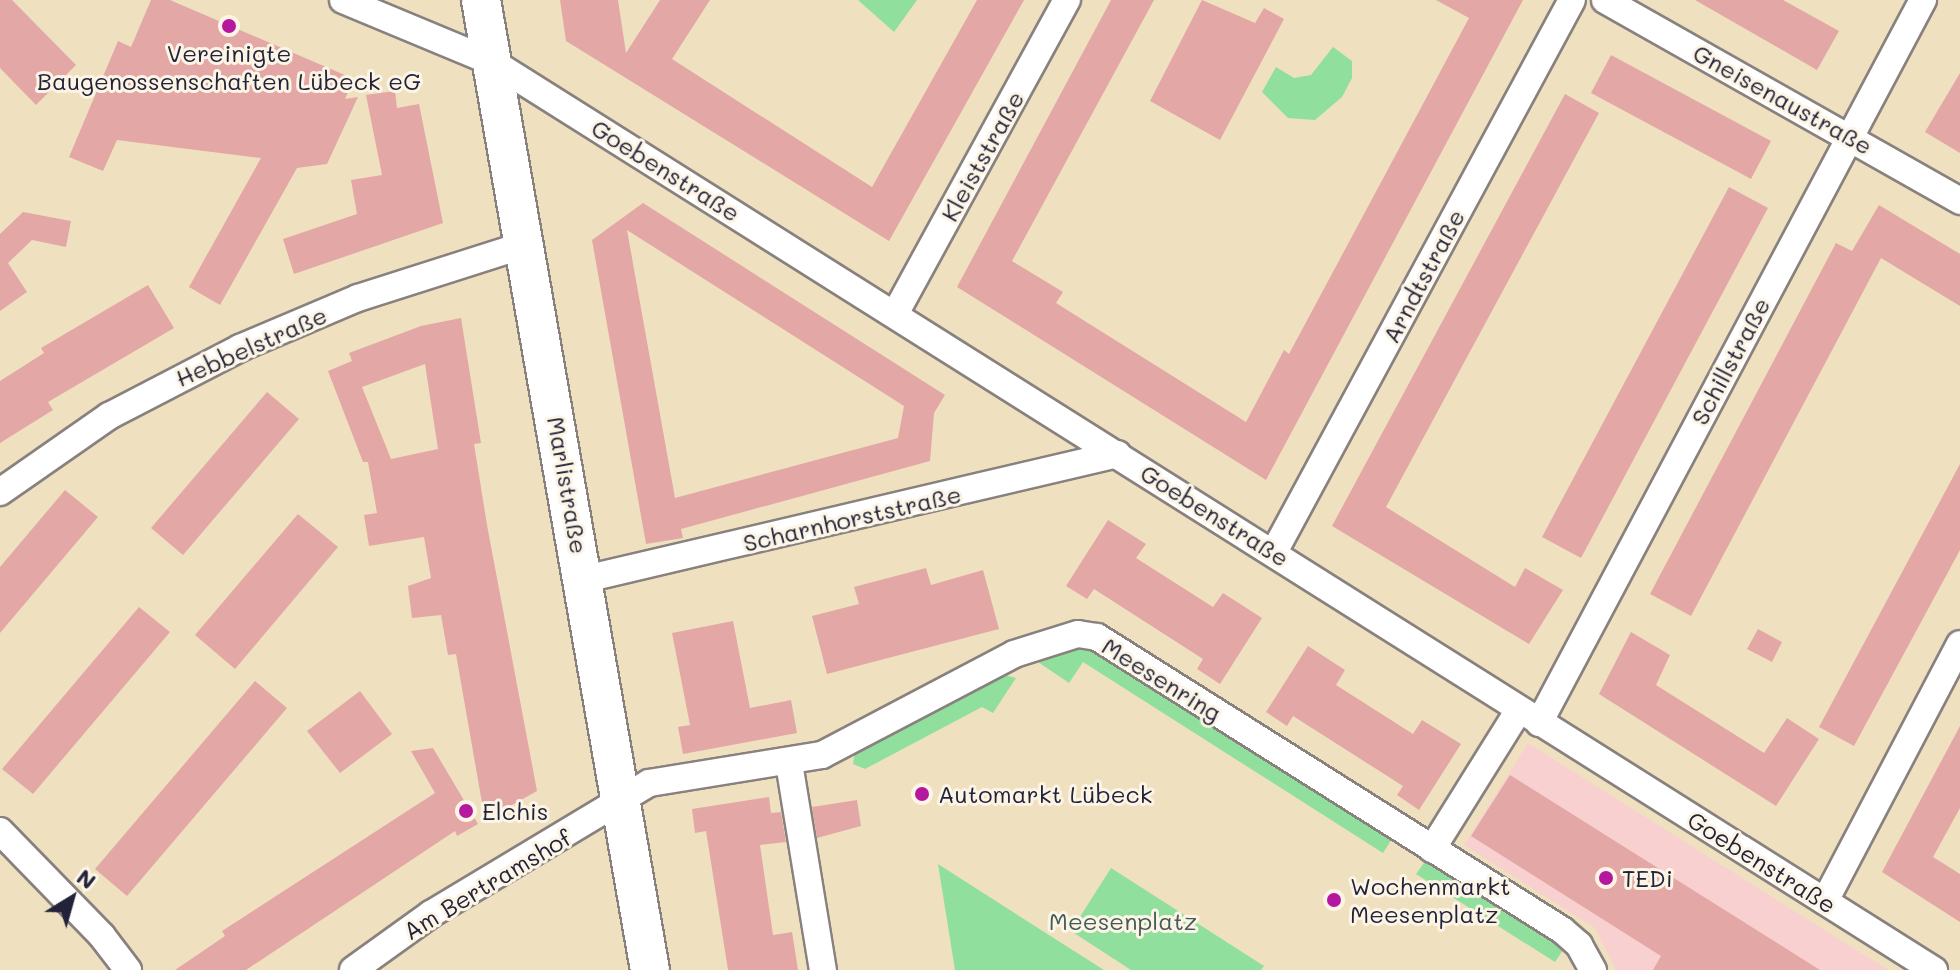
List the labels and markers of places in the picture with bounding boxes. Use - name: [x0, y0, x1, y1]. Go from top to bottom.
- marker: Vereinigte Baugenossenschaften Lübeck eG: [220, 17, 238, 35]
- place label: Vereinigte Baugenossenschaften Lübeck eG: [37, 39, 421, 95]
- place label: Automarkt Lübeck: [938, 780, 1152, 808]
- marker: Automarkt Lübeck: [913, 785, 931, 803]
- place label: Elchis: [482, 797, 548, 825]
- marker: Elchis: [457, 802, 475, 820]
- place label: TEDi: [1622, 864, 1673, 892]
- marker: TEDi: [1597, 869, 1615, 887]
- place label: Wochenmarkt Meesenplatz: [1350, 872, 1511, 928]
- marker: Wochenmarkt Meesenplatz: [1325, 891, 1343, 909]

